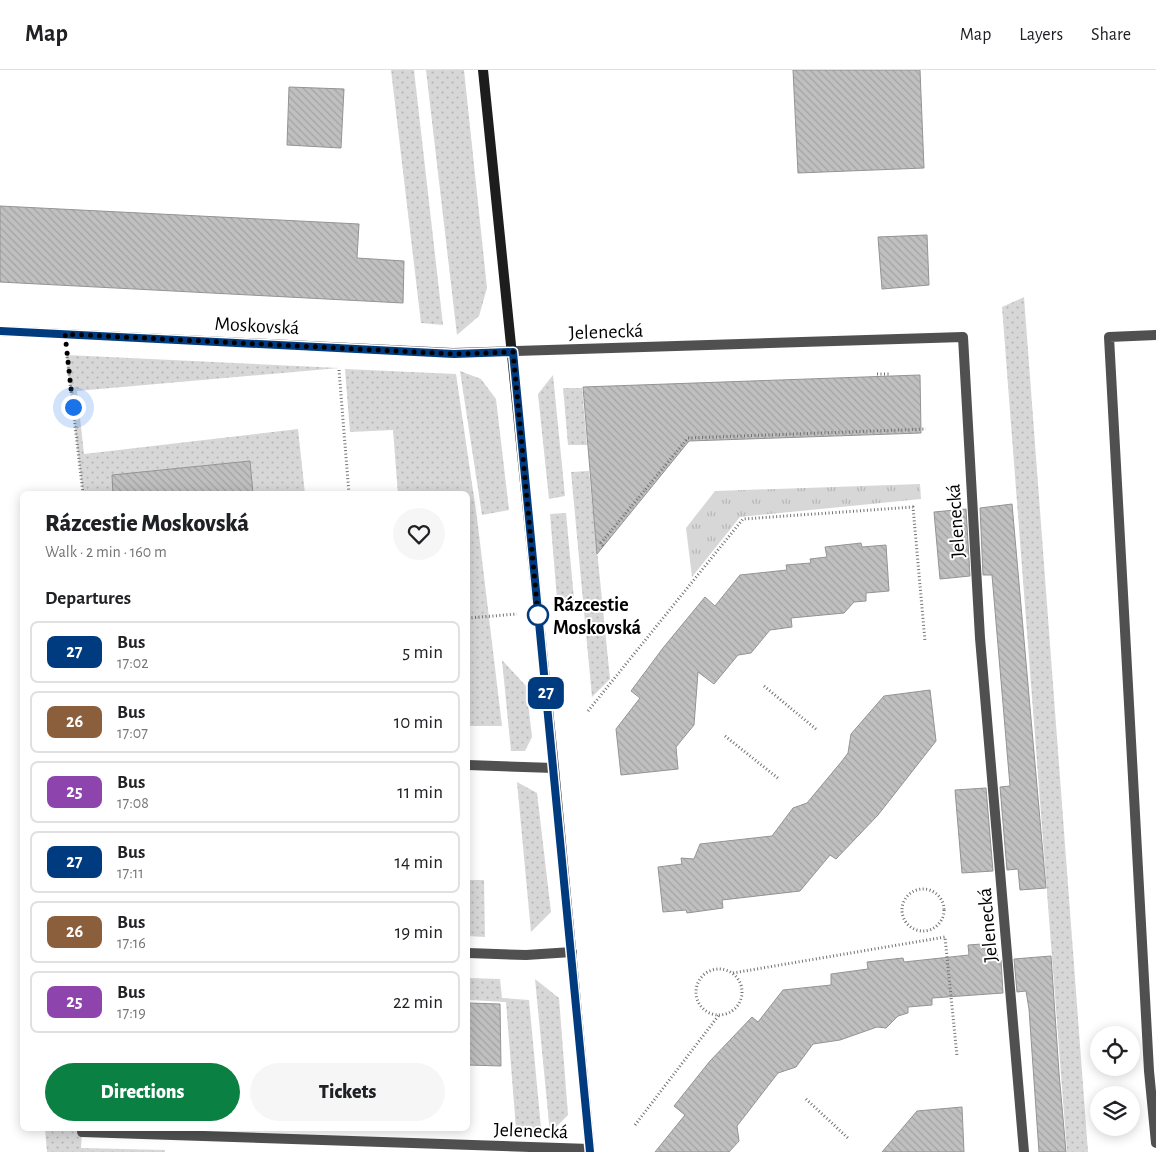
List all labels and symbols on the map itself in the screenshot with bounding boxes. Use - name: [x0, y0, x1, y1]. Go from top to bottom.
- street label: Moskovská: [214, 314, 300, 338]
- street label: Jelenecká: [569, 321, 644, 343]
- your location: [61, 395, 86, 420]
- street label: Jelenecká: [943, 483, 969, 559]
- place label: Rázcestie Moskovská: [553, 595, 642, 638]
- marker: Rázcestie Moskovská: [527, 604, 549, 626]
- line badge: 27: [524, 677, 568, 709]
- street label: Jelenecká: [975, 887, 1001, 963]
- street label: Jelenecká: [493, 1120, 568, 1142]

